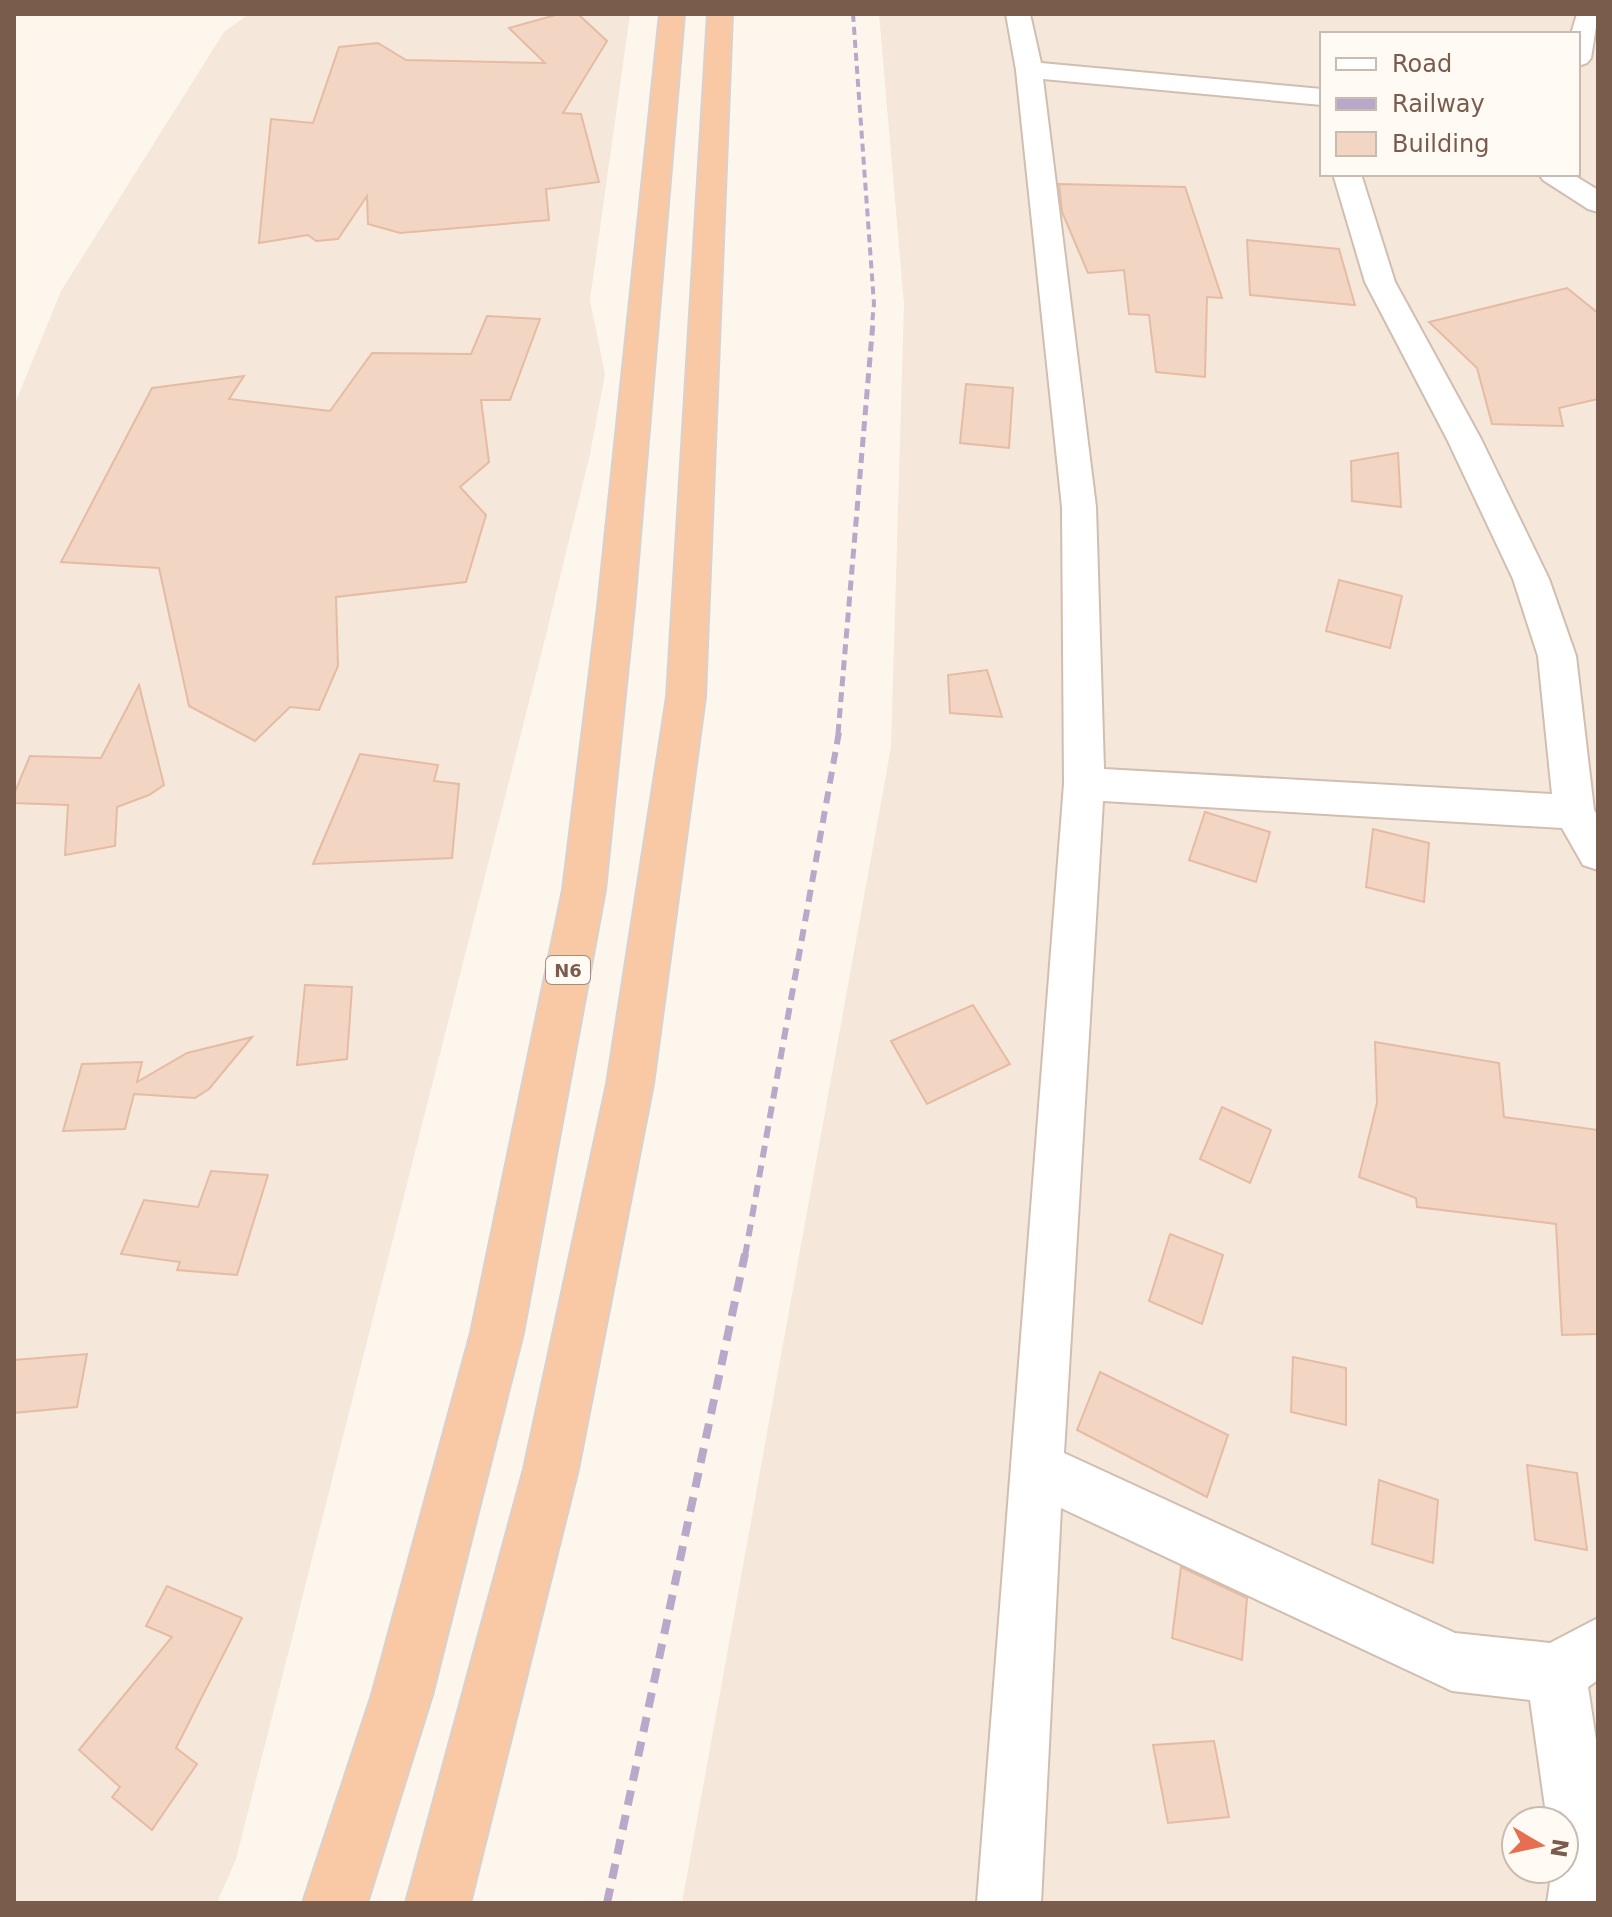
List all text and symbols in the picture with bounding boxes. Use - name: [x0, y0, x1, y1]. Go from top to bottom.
- legend: [1320, 32, 1580, 176]
- text: Road: [1392, 50, 1452, 78]
- text: Railway: [1392, 90, 1485, 118]
- text: Building: [1392, 130, 1489, 158]
- road number: N6: [546, 956, 590, 984]
- north arrow: [1500, 1805, 1580, 1885]
- text: N: [1545, 1837, 1573, 1859]

